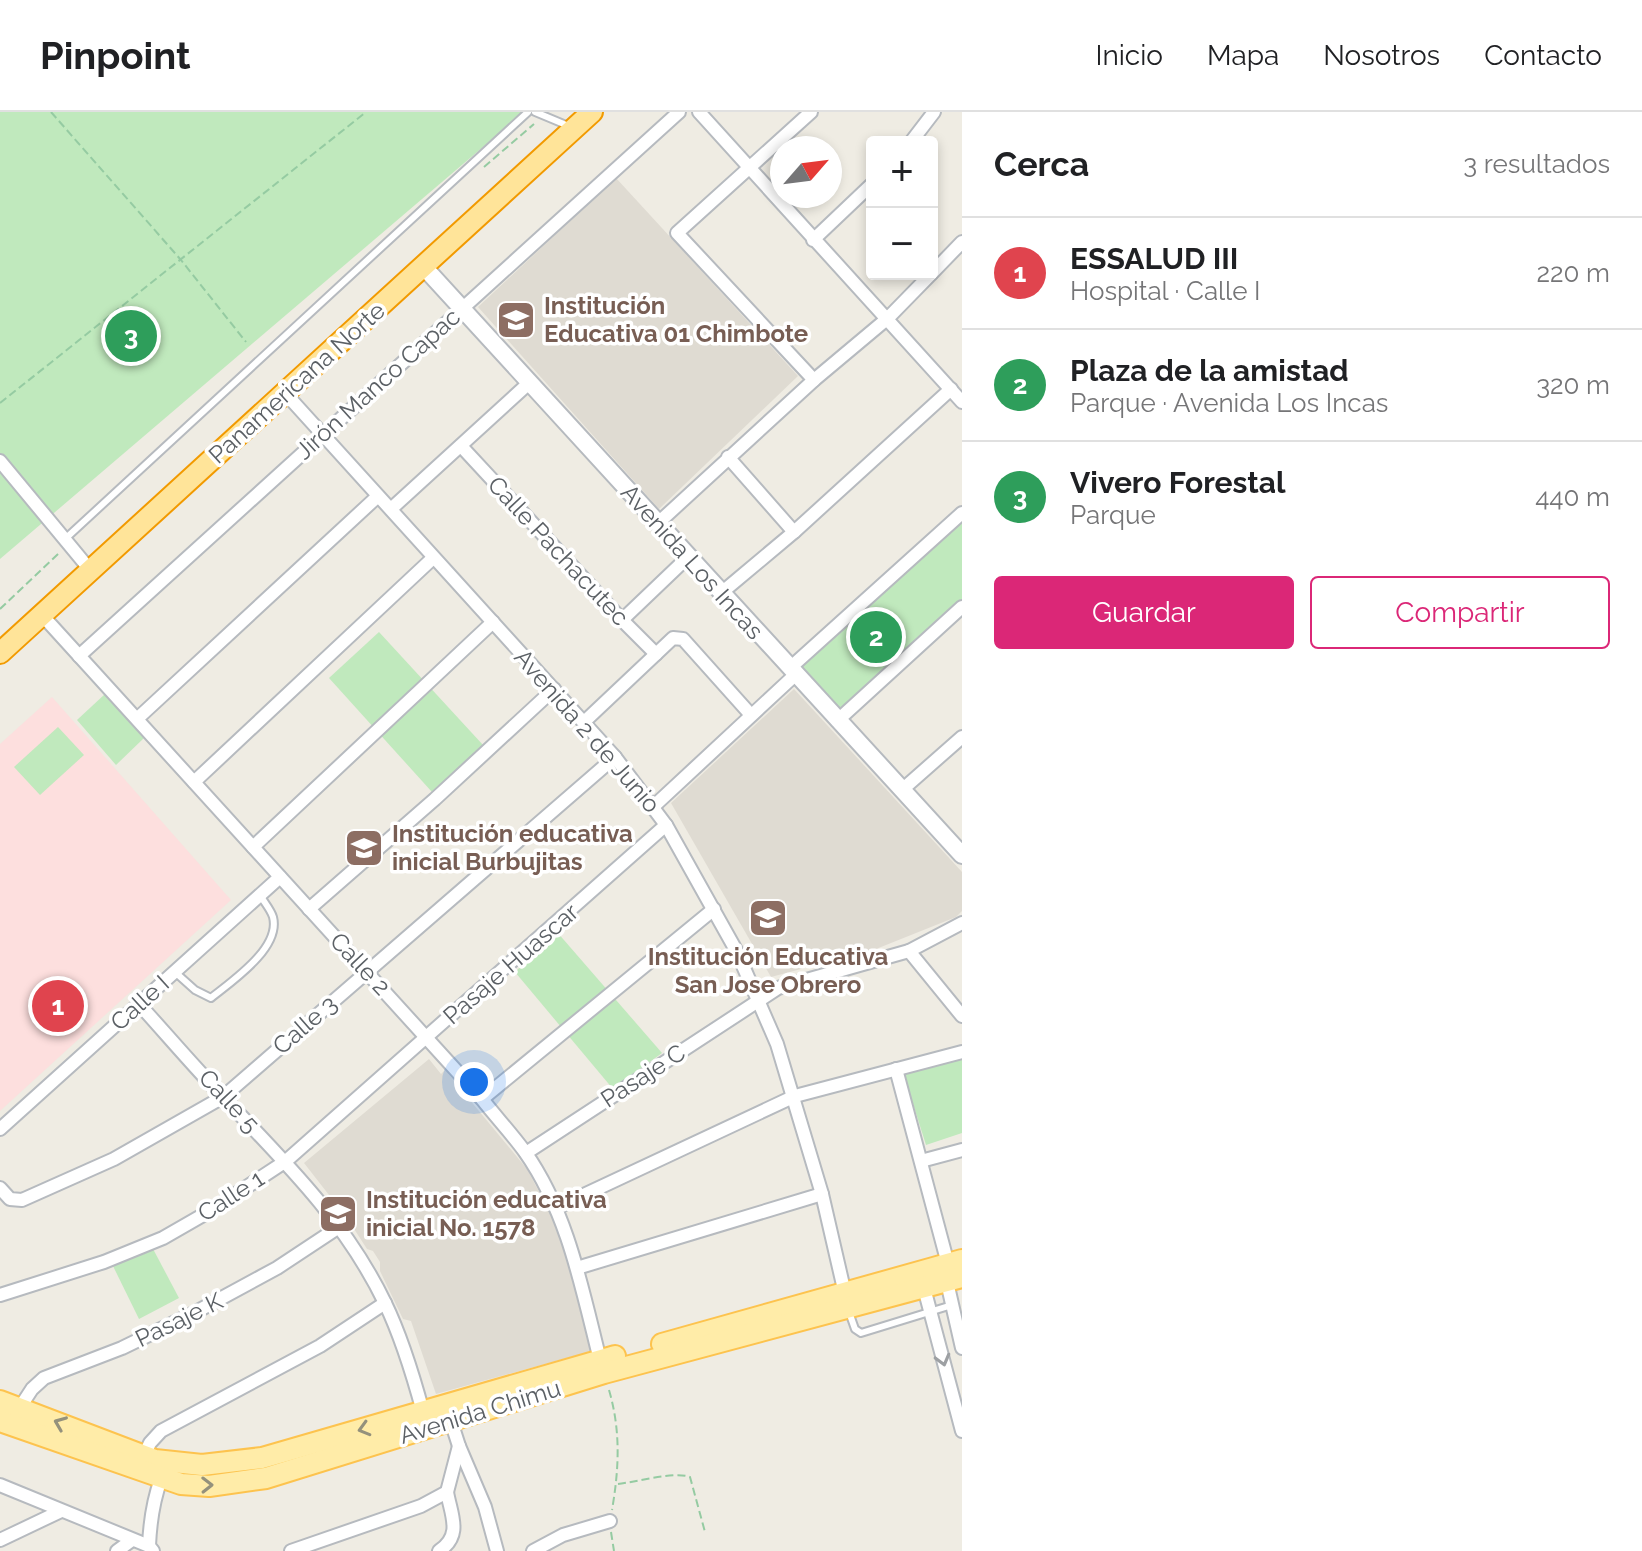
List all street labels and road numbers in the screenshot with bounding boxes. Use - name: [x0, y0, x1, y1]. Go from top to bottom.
- street label: Panamericana Norte: [203, 296, 391, 469]
- street label: Jirón Manco Capac: [289, 302, 466, 465]
- street label: Calle Pachacutec: [482, 470, 635, 631]
- street label: Avenida Los Incas: [615, 478, 770, 645]
- street label: Avenida 2 de Junio: [508, 643, 666, 818]
- street label: Pasaje Huascar: [437, 897, 585, 1030]
- street label: Calle 2: [324, 926, 397, 1001]
- street label: Calle I: [104, 969, 175, 1036]
- street label: Calle 3: [267, 989, 343, 1060]
- street label: Pasaje C: [595, 1038, 690, 1114]
- street label: Calle 5: [193, 1063, 266, 1138]
- street label: Calle 1: [192, 1164, 269, 1228]
- street label: Pasaje K: [130, 1286, 228, 1353]
- street label: Avenida Chimu: [396, 1373, 564, 1450]

